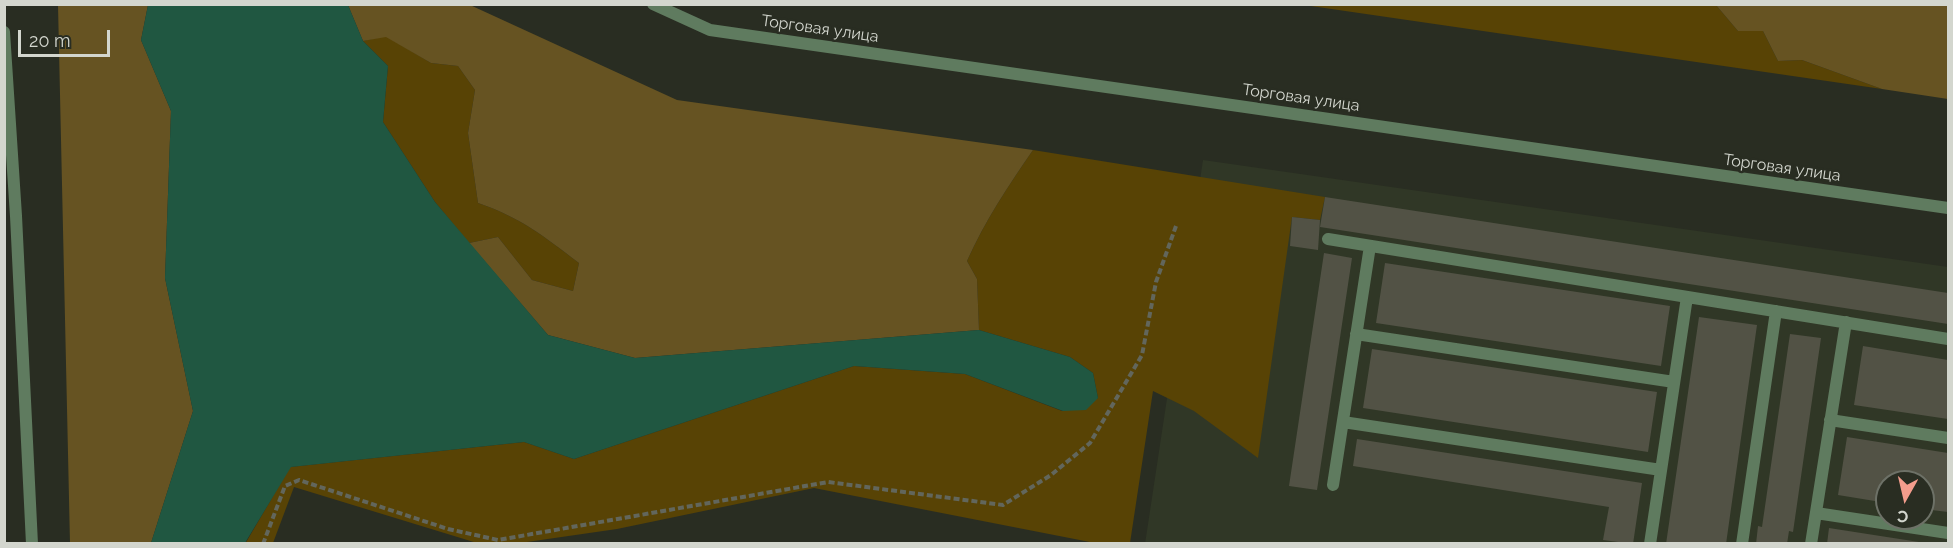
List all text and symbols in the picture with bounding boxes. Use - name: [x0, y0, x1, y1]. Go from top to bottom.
- street label: Торговая улица: [760, 11, 880, 47]
- scale bar: [21, 18, 112, 56]
- text: 20 m: [29, 30, 71, 51]
- street label: Торговая улица: [1241, 80, 1361, 116]
- street label: Торговая улица: [1722, 150, 1842, 186]
- north arrow: [1875, 470, 1935, 530]
- text: С: [1896, 506, 1909, 527]

